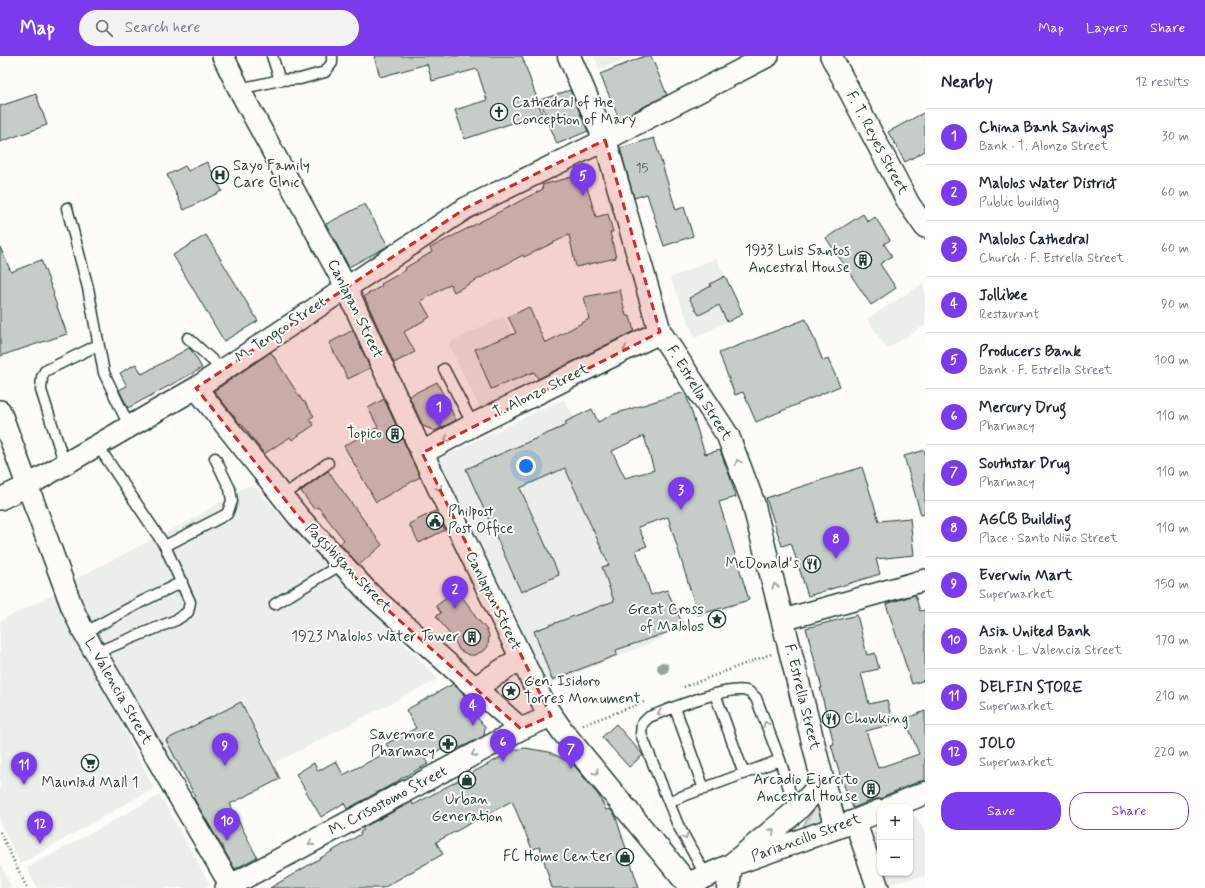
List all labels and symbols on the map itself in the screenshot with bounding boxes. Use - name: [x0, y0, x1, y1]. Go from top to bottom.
- street label: F. T. Reyes Street: [841, 88, 913, 198]
- place label: Cathedral of the Conception of Mary: [512, 93, 637, 130]
- church icon: Cathedral of the Conception of Mary: [489, 102, 509, 122]
- place label: Sayo Family Care Clnic: [233, 156, 310, 193]
- house number: 15: [636, 160, 648, 177]
- pin: 5: [570, 163, 596, 196]
- hospital icon: Sayo Family Care Clnic: [210, 165, 230, 185]
- place label: 1933 Luis Santos Ancestral House: [745, 241, 850, 278]
- building icon: 1933 Luis Santos Ancestral House: [853, 250, 873, 270]
- street label: Canlapan Street: [322, 256, 388, 362]
- street label: M. Tengco Street: [232, 292, 331, 369]
- street label: F. Estrella Street: [662, 342, 736, 444]
- one-way arrow: [622, 344, 630, 352]
- street label: T. Alonzo Street: [490, 359, 592, 423]
- pin: 1: [426, 394, 452, 427]
- place label: Topico: [347, 424, 382, 444]
- building icon: Topico: [385, 424, 405, 444]
- one-way arrow: [444, 435, 451, 442]
- your location: [516, 456, 536, 476]
- one-way arrow: [734, 459, 742, 466]
- pin: 3: [668, 477, 694, 510]
- one-way arrow: [434, 484, 442, 491]
- place label: Philpost Post Office: [448, 502, 513, 539]
- public building icon: Philpost Post Office: [425, 511, 445, 531]
- street label: Pagsibigan Street: [299, 519, 396, 618]
- pin: 8: [823, 526, 849, 559]
- street label: Canlapan Street: [460, 548, 526, 654]
- place label: McDonald's: [725, 554, 799, 574]
- restaurant icon: McDonald's: [802, 554, 822, 574]
- pin: 2: [442, 576, 468, 609]
- one-way arrow: [771, 583, 779, 590]
- place label: Great Cross of Malolos: [628, 600, 704, 637]
- place icon: Great Cross of Malolos: [707, 609, 727, 629]
- place label: 1923 Malolos Water Tower: [291, 627, 459, 647]
- building icon: 1923 Malolos Water Tower: [462, 627, 482, 647]
- street label: L. Valencia Street: [79, 634, 157, 748]
- street label: F. Estrella Street: [779, 642, 825, 752]
- place label: Gen. Isidoro Torres Monument: [524, 672, 641, 709]
- place icon: Gen. Isidoro Torres Monument: [501, 681, 521, 701]
- pin: 4: [460, 693, 486, 726]
- one-way arrow: [656, 708, 663, 717]
- restaurant icon: Chowking: [821, 709, 841, 729]
- place label: Chowking: [844, 709, 908, 729]
- one-way arrow: [762, 721, 770, 728]
- place label: Savemore Pharmacy: [370, 725, 435, 762]
- pin: 6: [490, 729, 516, 762]
- pin: 9: [212, 733, 238, 766]
- pharmacy icon: Savemore Pharmacy: [438, 734, 458, 754]
- pin: 7: [558, 736, 584, 769]
- one-way arrow: [471, 750, 479, 757]
- pin: 11: [11, 752, 37, 785]
- supermarket icon: Maunlad Mall 1: [80, 753, 100, 773]
- street label: M. Crisostomo Street: [325, 761, 451, 841]
- one-way arrow: [592, 767, 599, 774]
- shop icon: Urban Generation: [457, 770, 477, 790]
- place label: Arcadio Ejercito Ancestral House: [753, 770, 858, 807]
- place label: Maunlad Mall 1: [42, 773, 138, 793]
- building icon: Arcadio Ejercito Ancestral House: [861, 779, 881, 799]
- place label: Urban Generation: [431, 790, 503, 827]
- pin: 10: [214, 808, 240, 841]
- street label: Pariancillo Street: [748, 809, 864, 867]
- pin: 12: [27, 811, 53, 844]
- one-way arrow: [768, 829, 775, 836]
- one-way arrow: [680, 833, 687, 840]
- one-way arrow: [308, 838, 315, 845]
- place label: FC Home Center: [503, 847, 613, 867]
- shop icon: FC Home Center: [615, 847, 635, 867]

